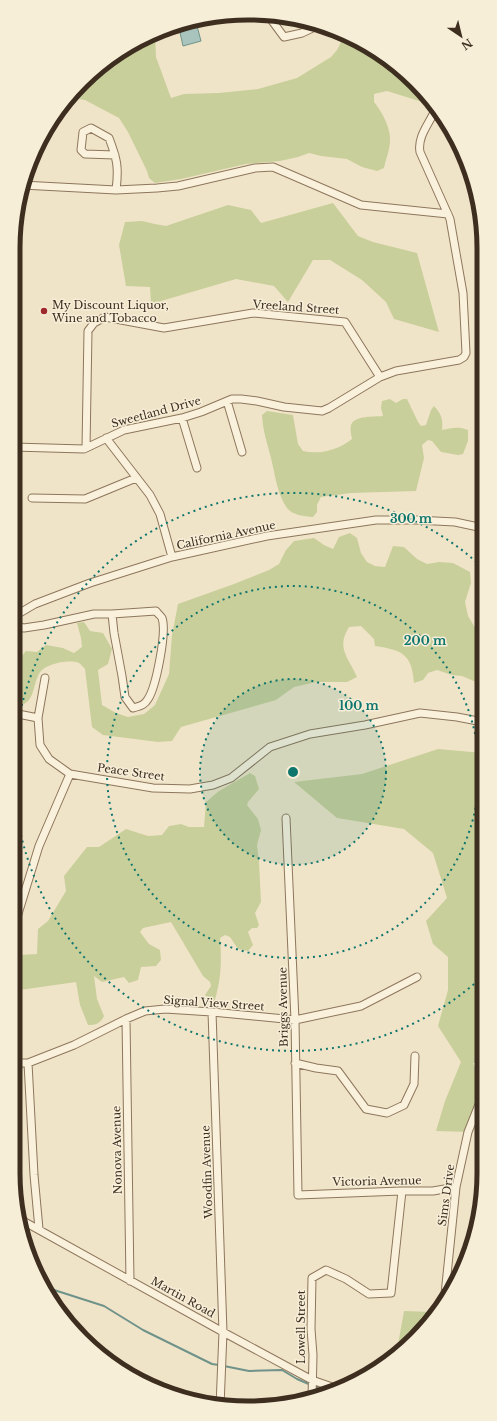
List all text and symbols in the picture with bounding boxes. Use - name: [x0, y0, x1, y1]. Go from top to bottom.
- north arrow: [441, 16, 481, 56]
- text: N: [458, 35, 475, 53]
- street label: Vreeland Street: [251, 297, 341, 317]
- place label: My Discount Liquor, Wine and Tobacco: [51, 298, 169, 325]
- marker: My Discount Liquor, Wine and Tobacco: [39, 306, 49, 316]
- street label: Sweetland Drive: [110, 393, 202, 431]
- text: 300 m: [390, 511, 433, 526]
- street label: California Avenue: [175, 518, 277, 552]
- text: 200 m: [404, 633, 447, 648]
- text: 100 m: [339, 698, 380, 713]
- street label: Peace Street: [96, 760, 167, 784]
- centre of rings: [286, 765, 300, 779]
- street label: Briggs Avenue: [275, 967, 291, 1047]
- street label: Signal View Street: [163, 992, 266, 1014]
- street label: Nonova Avenue: [109, 1106, 125, 1194]
- street label: Woodfin Avenue: [198, 1125, 216, 1220]
- street label: Sims Drive: [435, 1163, 457, 1227]
- street label: Victoria Avenue: [331, 1173, 422, 1189]
- street label: Martin Road: [148, 1274, 218, 1321]
- street label: Lowell Street: [294, 1289, 308, 1364]

